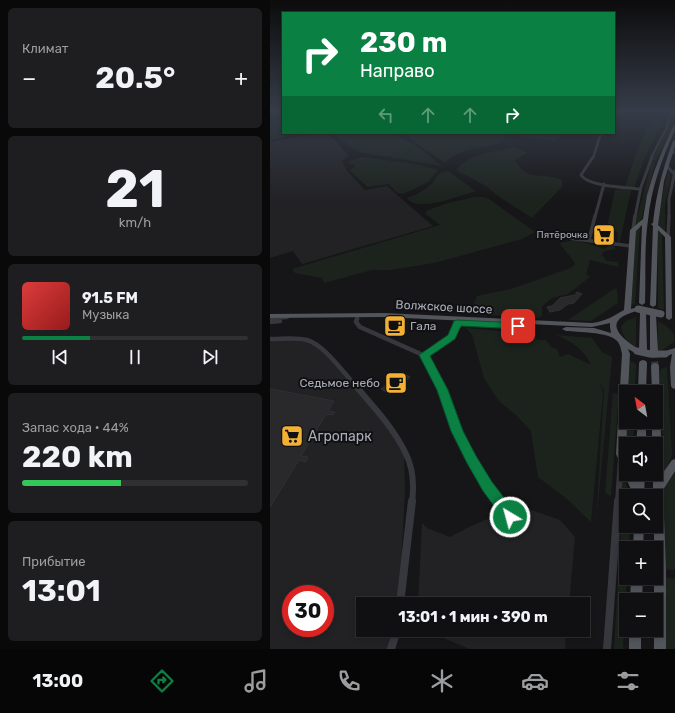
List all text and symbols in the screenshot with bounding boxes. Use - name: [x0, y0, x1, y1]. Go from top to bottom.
- text: 230 m: [360, 26, 447, 59]
- icon: right: [294, 28, 346, 80]
- text: Климат: [22, 41, 68, 56]
- text: 20.5°: [95, 60, 175, 96]
- text: Направо: [360, 60, 435, 82]
- text: −: [22, 65, 36, 92]
- text: +: [234, 65, 248, 92]
- icon: left: [375, 104, 397, 126]
- icon: ahead: [417, 104, 439, 126]
- icon: ahead: [459, 104, 481, 126]
- icon: right: [501, 104, 523, 126]
- text: 21: [105, 158, 165, 220]
- text: km/h: [119, 215, 151, 230]
- supermarket icon: Пятёрочка: [591, 222, 617, 248]
- place label: Пятёрочка: [537, 229, 588, 241]
- text: 91.5 FM: [82, 289, 138, 307]
- street label: Волжское шоссе: [395, 297, 493, 317]
- text: Музыка: [82, 307, 129, 322]
- pin: [501, 309, 535, 343]
- cafe icon: Гала: [382, 313, 408, 339]
- icon: arrive: [507, 315, 529, 337]
- place label: Гала: [410, 319, 436, 333]
- icon: previous: [49, 346, 71, 368]
- icon: pause: [124, 346, 146, 368]
- icon: next: [199, 346, 221, 368]
- cafe icon: Седьмое небо: [383, 370, 409, 396]
- place label: Седьмое небо: [299, 376, 380, 390]
- north arrow: [619, 385, 663, 429]
- map controls: [619, 385, 663, 637]
- text: Запас хода · 44%: [22, 420, 129, 435]
- supermarket icon: Агропарк: [279, 423, 305, 449]
- place label: Агропарк: [308, 428, 372, 445]
- button: sound: [619, 437, 663, 481]
- text: 220 km: [22, 439, 133, 475]
- button: search: [619, 489, 663, 533]
- position arrow: [489, 496, 531, 538]
- button: +: [619, 541, 663, 585]
- text: Прибытие: [22, 554, 86, 569]
- text: 13:01: [22, 573, 101, 609]
- speed limit sign: 30: [282, 585, 334, 637]
- button: −: [619, 593, 663, 637]
- text: 13:01 · 1 мин · 390 m: [398, 608, 548, 626]
- icon: directions: [148, 667, 176, 695]
- icon: music: [242, 667, 270, 695]
- icon: phone: [335, 667, 363, 695]
- icon: climate: [428, 667, 456, 695]
- icon: car: [521, 667, 549, 695]
- icon: filters: [614, 667, 642, 695]
- text: 13:00: [33, 670, 83, 692]

